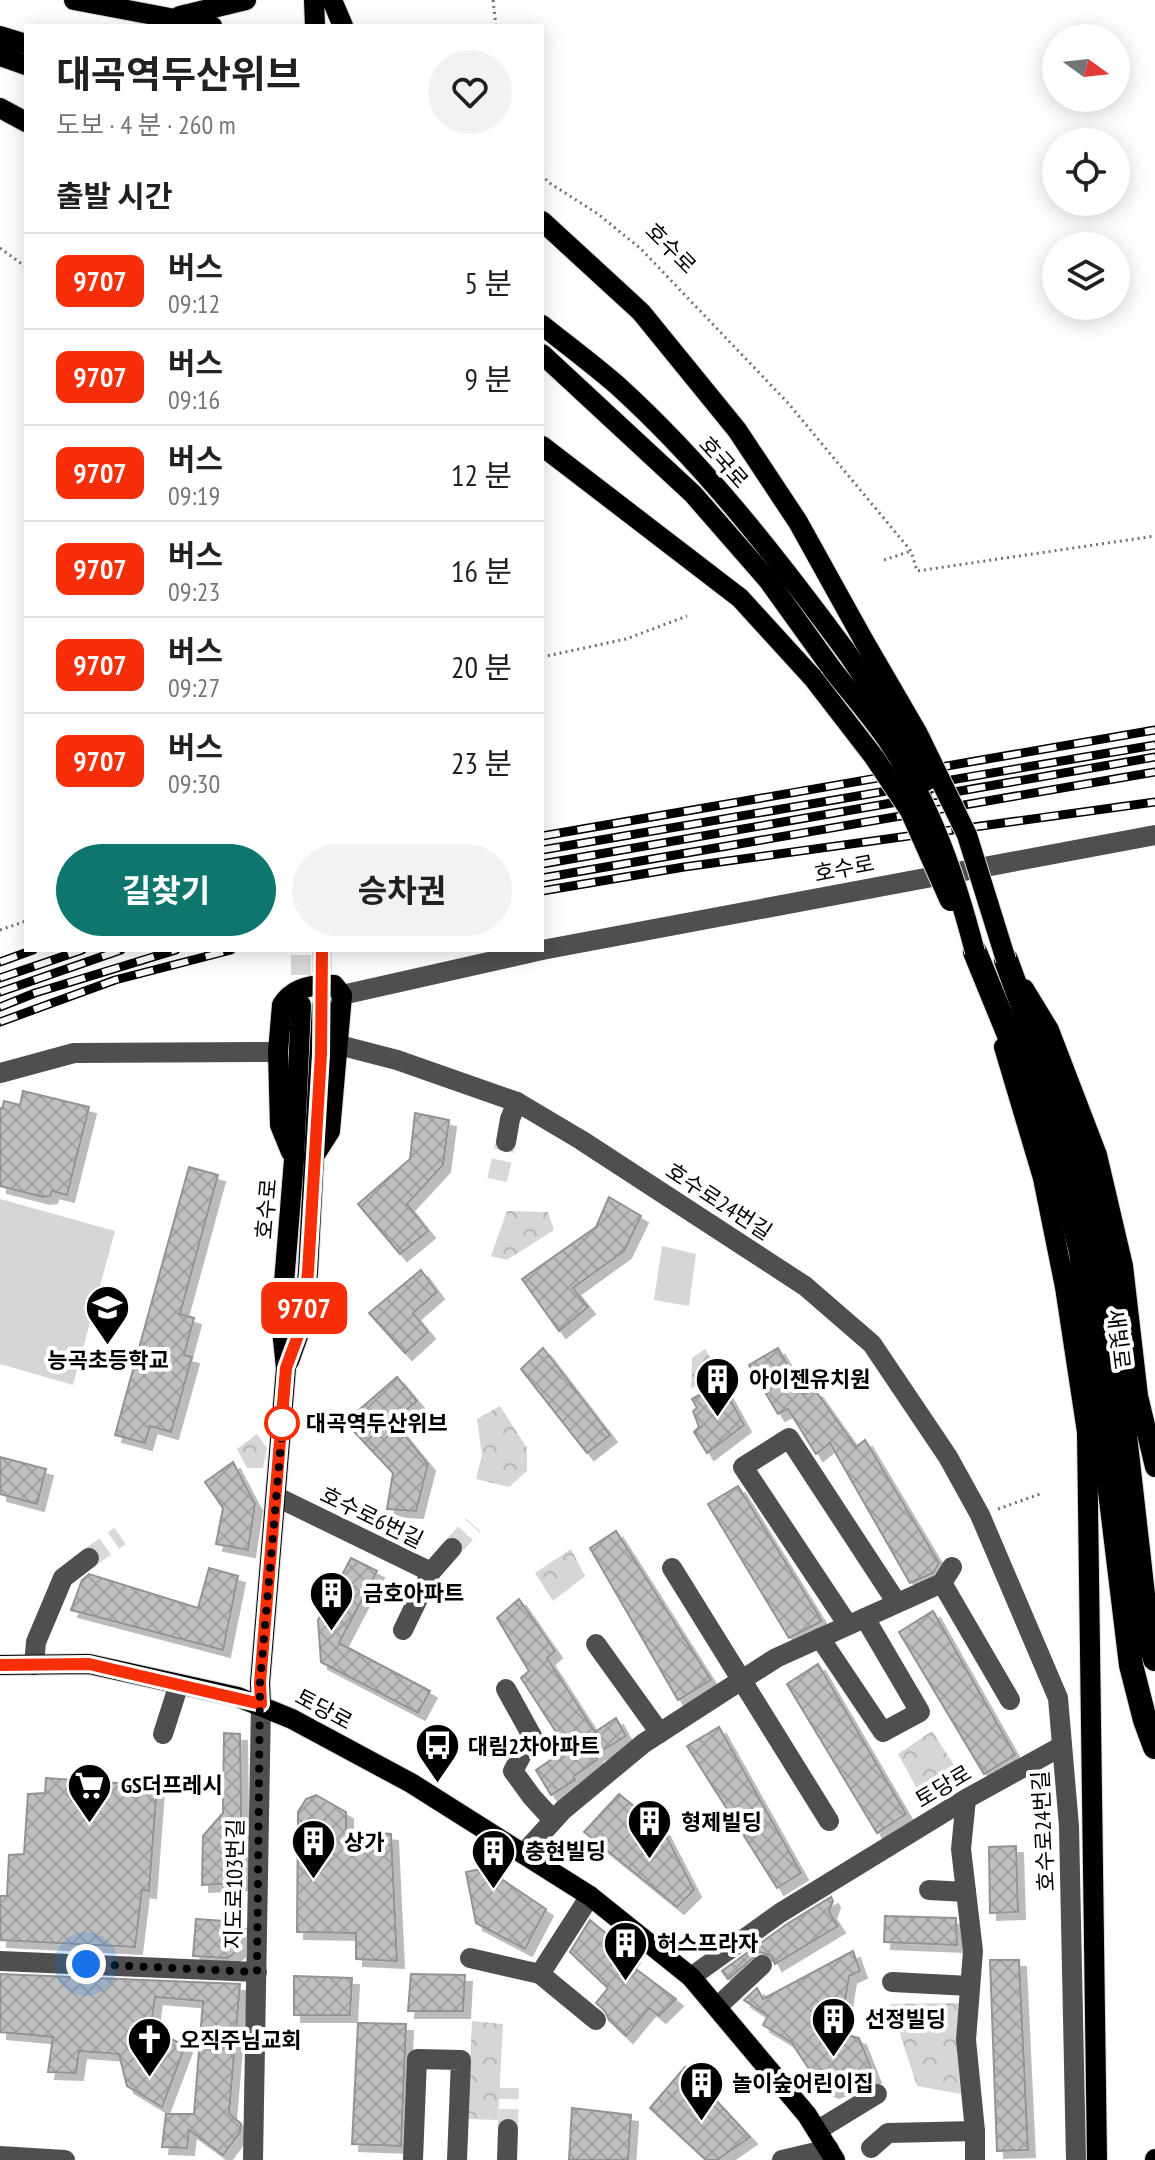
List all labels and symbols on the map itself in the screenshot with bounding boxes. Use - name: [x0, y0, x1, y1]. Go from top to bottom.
- north arrow: [1042, 24, 1130, 112]
- street label: 호수로: [640, 217, 702, 279]
- street label: 호국로: [693, 430, 755, 494]
- street label: 호수로: [812, 848, 876, 888]
- street label: 호수로24번길: [661, 1156, 777, 1246]
- street label: 호수로: [249, 1178, 283, 1240]
- line badge: 9707: [248, 1282, 360, 1334]
- school or university icon: 능곡초등학교: [84, 1283, 132, 1346]
- street label: 새빛로: [1101, 1307, 1137, 1371]
- place label: 능곡초등학교: [47, 1346, 169, 1374]
- building icon: 아이젠유치원: [694, 1355, 742, 1418]
- place label: 아이젠유치원: [749, 1365, 870, 1393]
- marker: 대곡역두산위브: [265, 1406, 299, 1440]
- place label: 대곡역두산위브: [306, 1409, 448, 1437]
- street label: 호수로6번길: [316, 1480, 428, 1554]
- building icon: 금호아파트: [308, 1569, 356, 1632]
- place label: 금호아파트: [363, 1579, 464, 1607]
- street label: 토당로: [291, 1682, 357, 1736]
- bus stop icon: 대림2차아파트: [413, 1722, 461, 1785]
- place label: 대림2차아파트: [468, 1732, 600, 1760]
- street label: 토당로: [910, 1758, 976, 1814]
- supermarket icon: GS더프레시: [66, 1761, 114, 1824]
- street label: 호수로24번길: [1026, 1770, 1060, 1892]
- place label: GS더프레시: [121, 1771, 223, 1799]
- building icon: 형제빌딩: [626, 1798, 674, 1861]
- place label: 형제빌딩: [681, 1808, 762, 1836]
- street label: 지도로103번길: [219, 1818, 249, 1950]
- building icon: 상가: [289, 1818, 337, 1881]
- building icon: 충현빌딩: [470, 1827, 518, 1890]
- place label: 상가: [344, 1828, 384, 1856]
- place label: 충현빌딩: [525, 1837, 606, 1865]
- building icon: 허스프라자: [602, 1919, 650, 1982]
- place label: 허스프라자: [657, 1929, 758, 1957]
- your location: [66, 1944, 106, 1984]
- building icon: 선정빌딩: [810, 1995, 858, 2058]
- place label: 선정빌딩: [865, 2005, 946, 2033]
- church icon: 오직주님교회: [125, 2016, 173, 2079]
- place label: 오직주님교회: [180, 2026, 301, 2054]
- building icon: 놀이숲어린이집: [677, 2059, 725, 2122]
- place label: 놀이숲어린이집: [732, 2069, 874, 2097]

